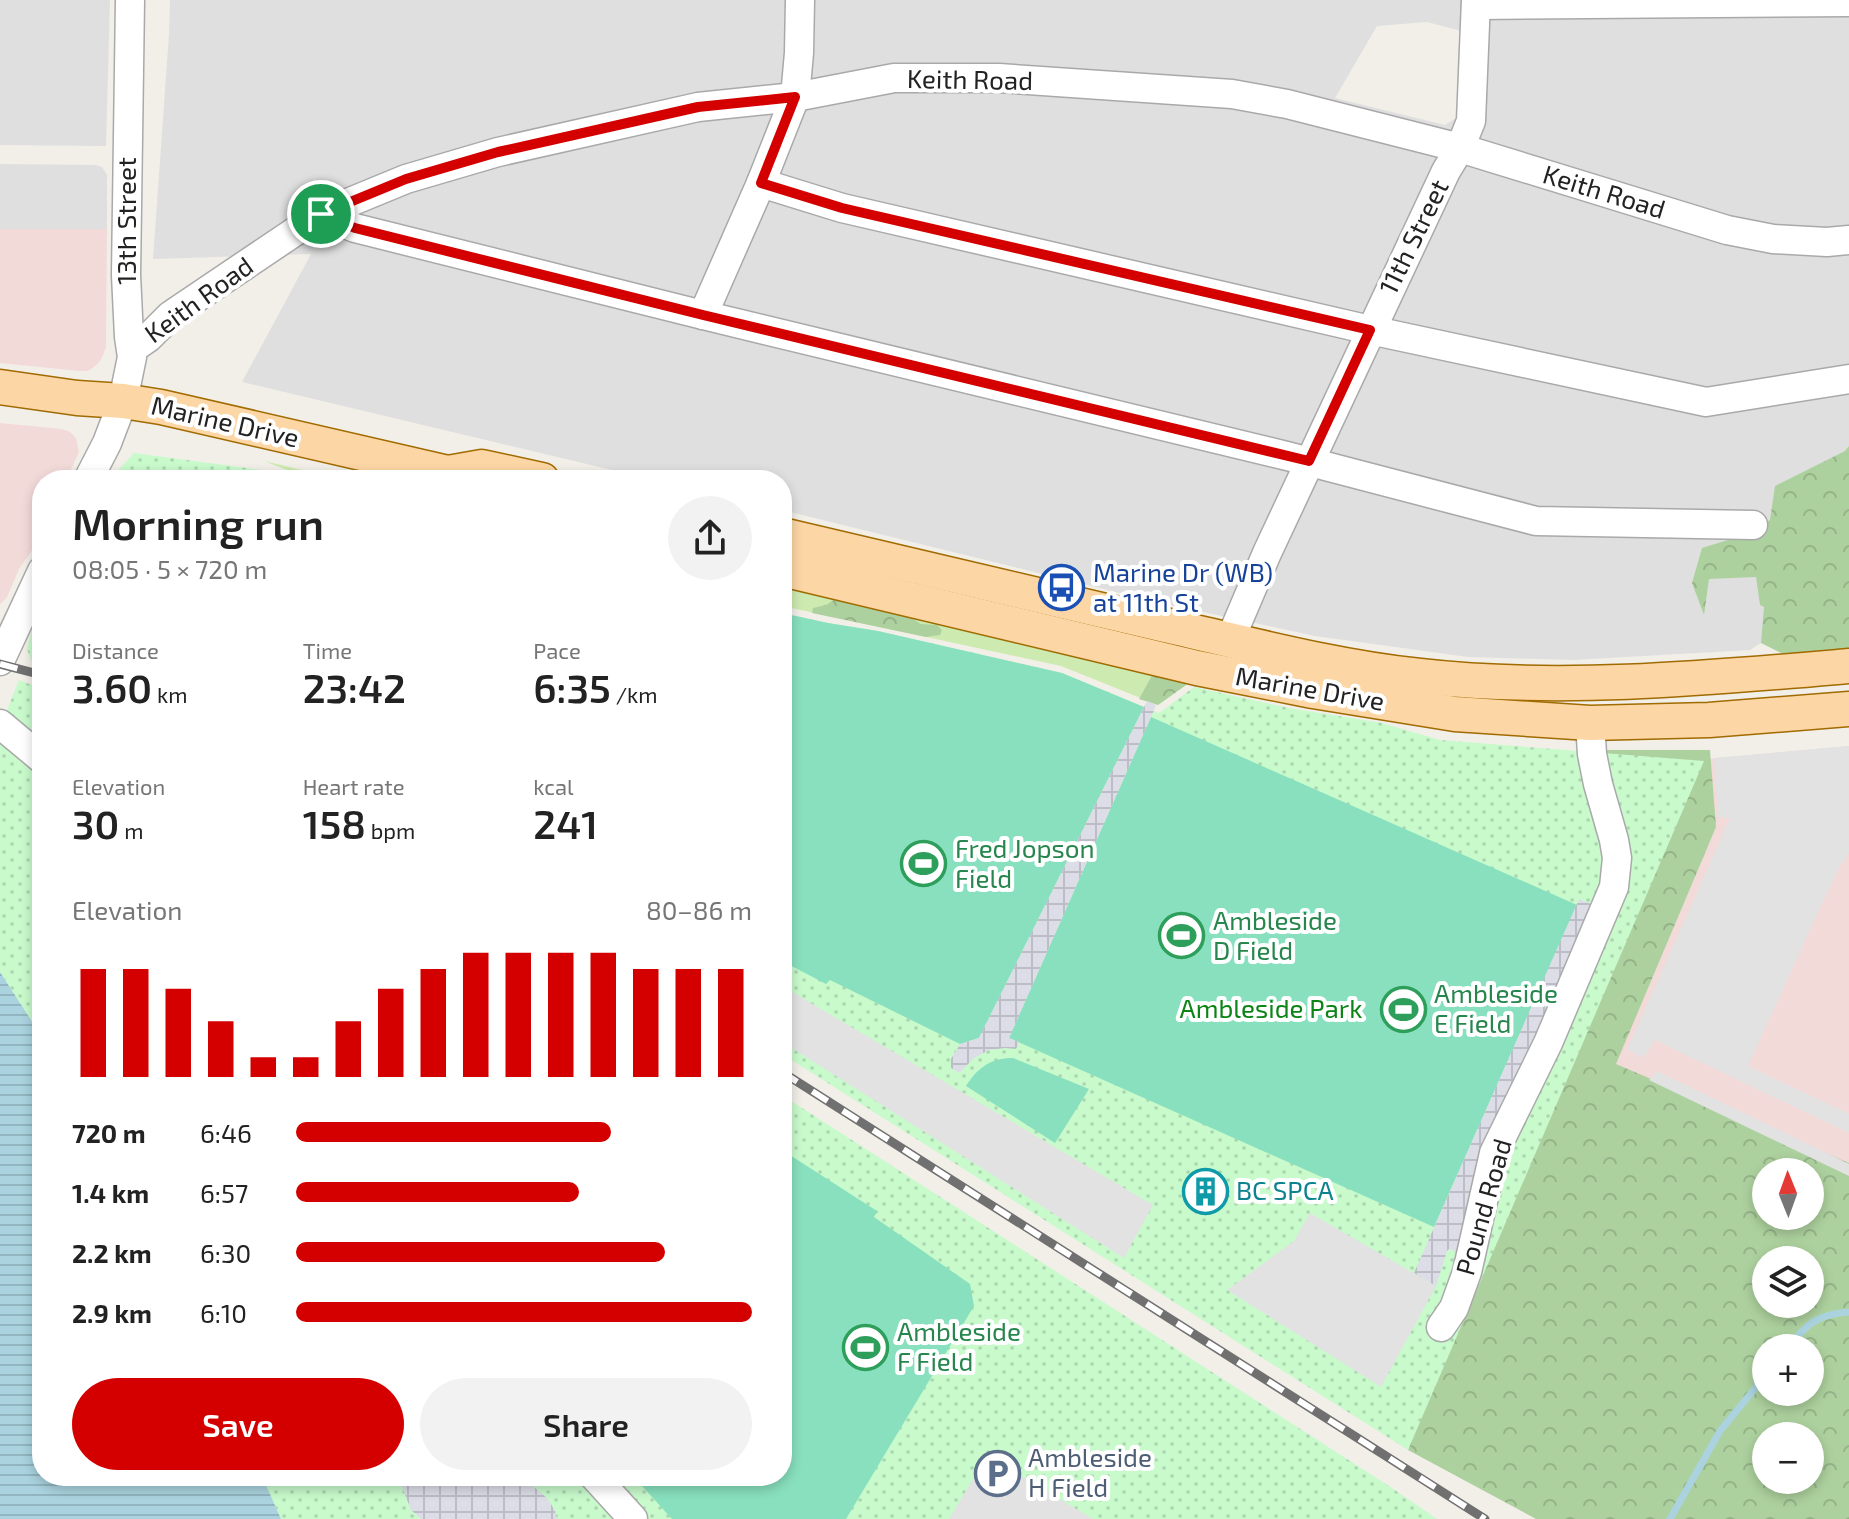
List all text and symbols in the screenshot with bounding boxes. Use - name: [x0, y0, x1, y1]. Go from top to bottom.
- street label: Keith Road: [907, 62, 1033, 95]
- street label: 13th Street: [110, 157, 141, 285]
- street label: Keith Road: [1540, 157, 1669, 224]
- street label: 11th Street: [1372, 174, 1454, 299]
- pin: [287, 180, 355, 248]
- icon: arrive: [299, 192, 343, 236]
- street label: Keith Road: [138, 249, 258, 348]
- street label: Marine Drive: [149, 389, 302, 453]
- text: Morning run: [72, 496, 324, 549]
- button: share: [668, 496, 752, 580]
- text: 08:05 · 5 × 720 m: [72, 553, 267, 584]
- place label: Marine Dr (WB) at 11th St: [1093, 556, 1273, 617]
- bus stop icon: Marine Dr (WB) at 11th St: [1038, 564, 1086, 612]
- text: Distance: [72, 637, 159, 663]
- text: Time: [303, 637, 352, 663]
- text: Pace: [533, 637, 581, 663]
- street label: Marine Drive: [1233, 659, 1387, 716]
- text: 3.60: [72, 663, 152, 711]
- text: 23:42: [303, 663, 406, 711]
- text: 6:35: [533, 663, 611, 711]
- text: km: [152, 681, 187, 707]
- text: /km: [611, 681, 658, 707]
- text: Elevation: [72, 773, 165, 799]
- text: Heart rate: [303, 773, 404, 799]
- text: kcal: [533, 773, 574, 799]
- text: 30: [72, 799, 119, 847]
- text: 158: [303, 799, 366, 847]
- text: 241: [533, 799, 598, 847]
- text: m: [119, 817, 143, 843]
- text: bpm: [366, 817, 415, 843]
- place label: Fred Jopson Field: [955, 832, 1095, 893]
- sports icon: Fred Jopson Field: [900, 840, 948, 888]
- text: Elevation: [72, 894, 182, 925]
- text: 80–86 m: [646, 894, 752, 925]
- place label: Ambleside D Field: [1213, 904, 1337, 965]
- sports icon: Ambleside D Field: [1158, 912, 1206, 960]
- place label: Ambleside E Field: [1434, 977, 1558, 1038]
- sports icon: Ambleside E Field: [1379, 985, 1427, 1033]
- park label: Ambleside Park: [1180, 992, 1362, 1023]
- text: 720 m: [72, 1117, 146, 1148]
- text: 6:46: [200, 1117, 252, 1148]
- street label: Pound Road: [1448, 1135, 1517, 1278]
- north arrow: [1752, 1158, 1824, 1230]
- map controls: [1752, 1158, 1824, 1494]
- building icon: BC SPCA: [1181, 1167, 1229, 1215]
- place label: BC SPCA: [1236, 1174, 1334, 1205]
- text: 1.4 km: [72, 1177, 149, 1208]
- text: 6:57: [200, 1177, 248, 1208]
- text: 2.2 km: [72, 1237, 152, 1268]
- text: 6:30: [200, 1237, 251, 1268]
- button: layers: [1752, 1246, 1824, 1318]
- text: 2.9 km: [72, 1297, 152, 1328]
- text: 6:10: [200, 1297, 247, 1328]
- place label: Ambleside F Field: [897, 1315, 1021, 1376]
- sports icon: Ambleside F Field: [842, 1323, 890, 1371]
- button: +: [1752, 1334, 1824, 1406]
- button: Save: [72, 1378, 404, 1470]
- button: Share: [420, 1378, 752, 1470]
- button: −: [1752, 1422, 1824, 1494]
- place label: Ambleside H Field: [1028, 1441, 1152, 1502]
- parking icon: Ambleside H Field: [973, 1449, 1021, 1497]

